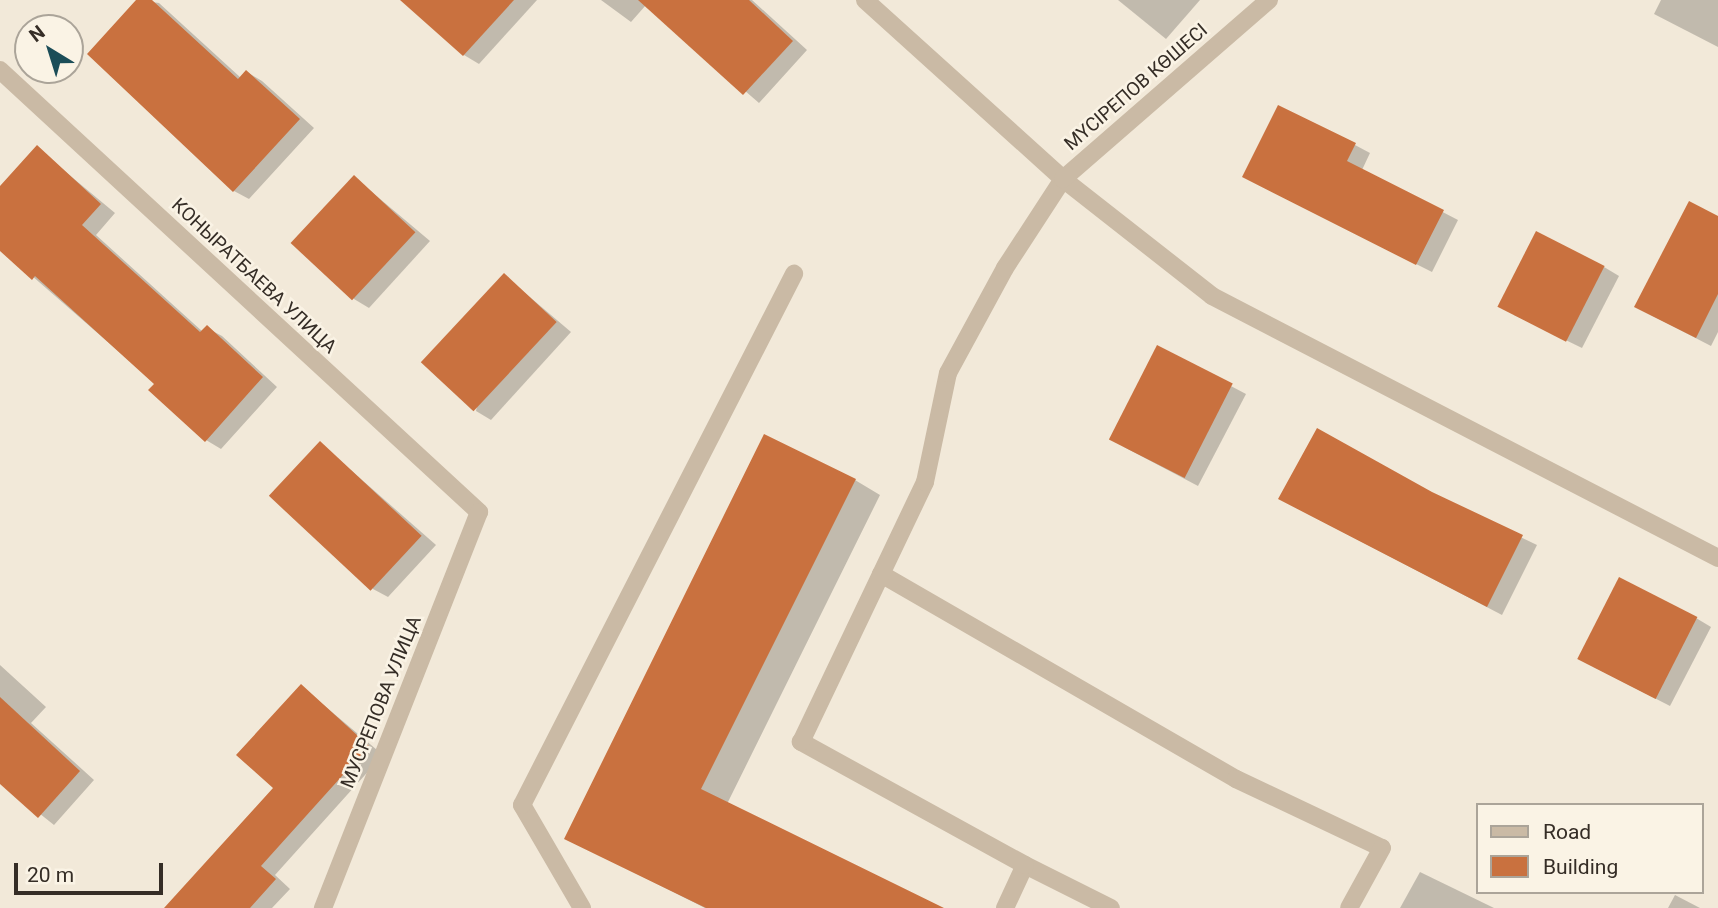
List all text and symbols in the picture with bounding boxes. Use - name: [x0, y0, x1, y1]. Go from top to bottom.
- north arrow: [14, 14, 84, 84]
- street label: МҮСІРЕПОВ КӨШЕСІ: [1060, 19, 1212, 155]
- text: N: [25, 20, 49, 47]
- street label: КОНЫРАТБАЕВА УЛИЦА: [167, 194, 341, 358]
- street label: МУСРЕПОВА УЛИЦА: [336, 612, 426, 792]
- legend: [1476, 803, 1704, 894]
- text: Road: [1543, 820, 1591, 844]
- scale bar: [18, 848, 166, 892]
- text: Building: [1543, 855, 1618, 879]
- text: 20 m: [27, 863, 74, 887]

